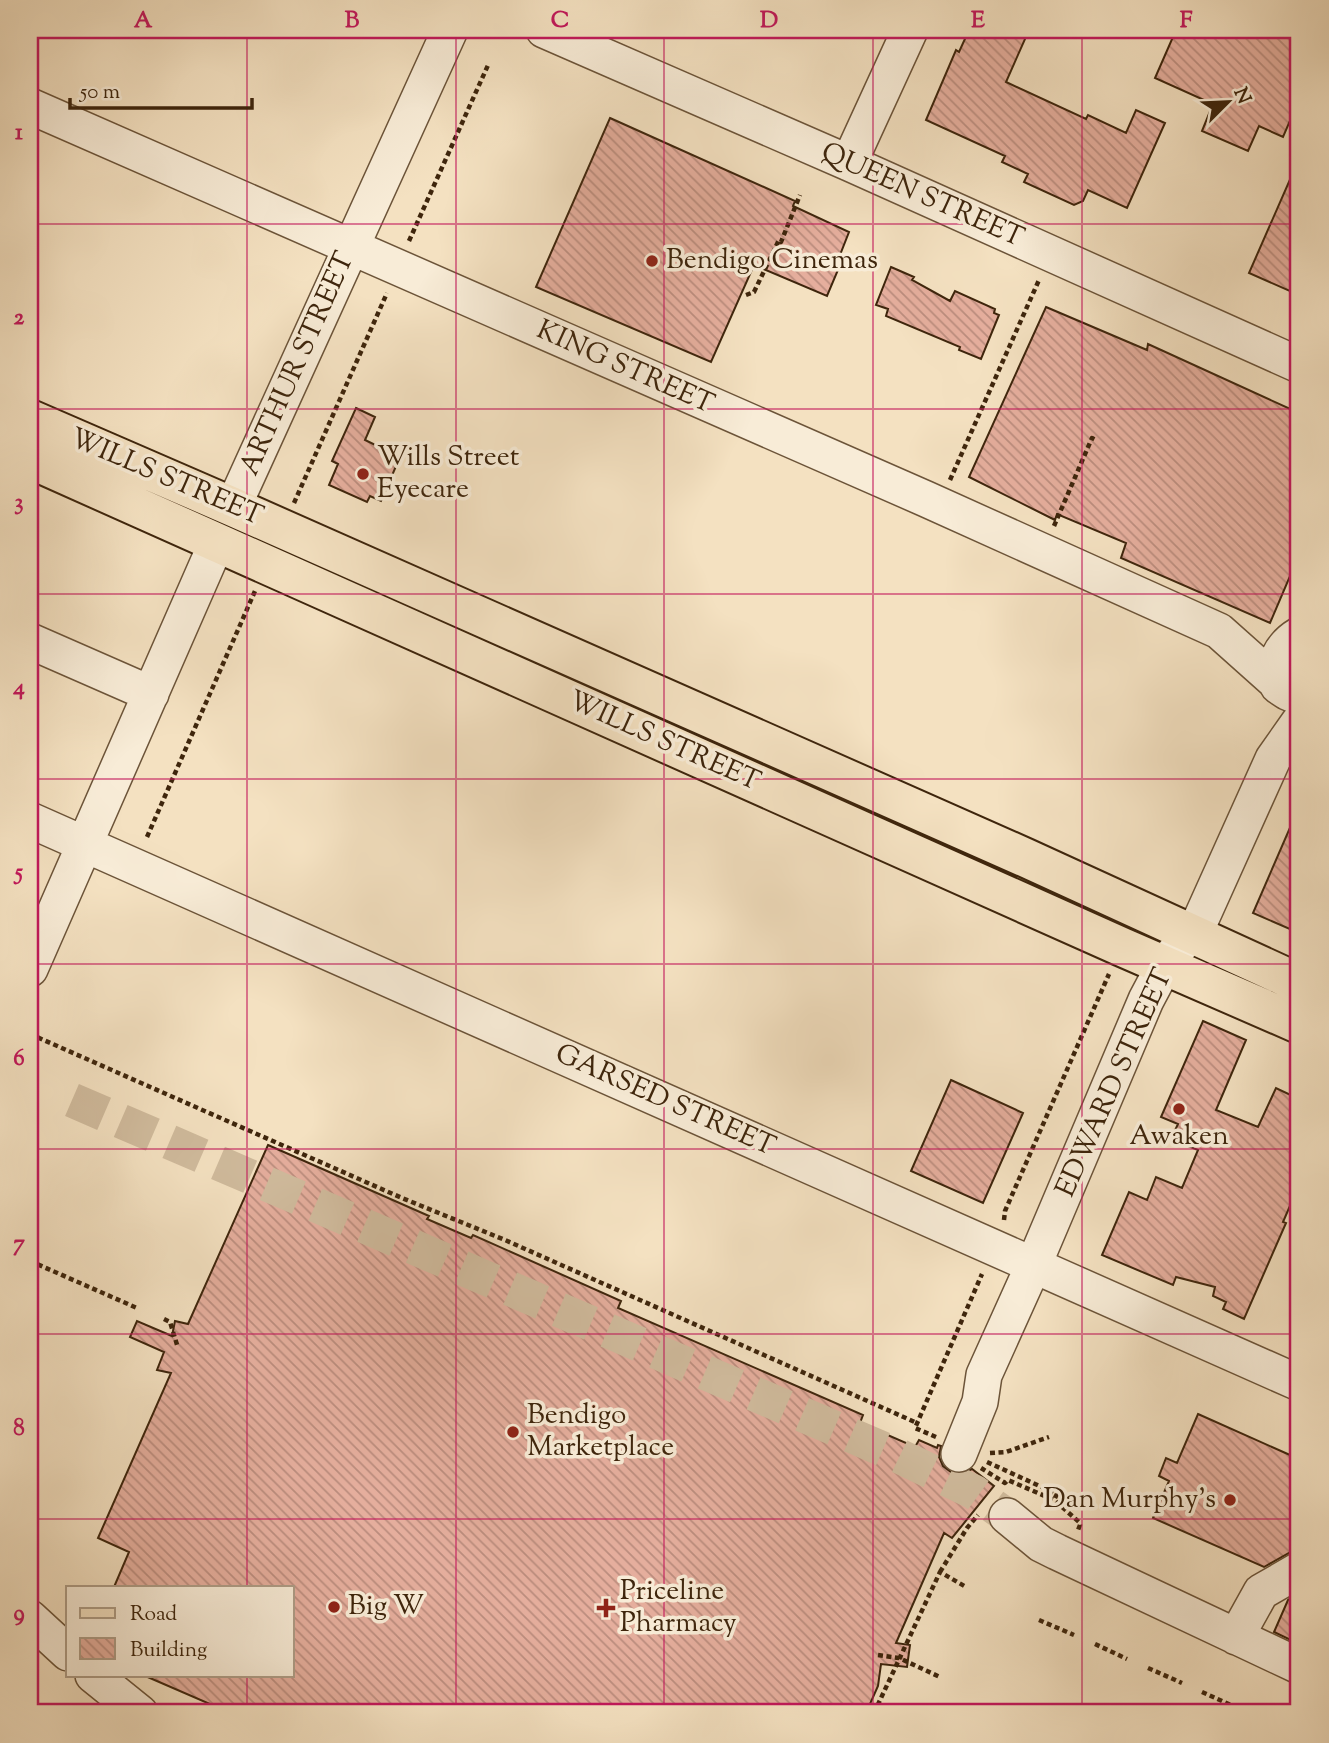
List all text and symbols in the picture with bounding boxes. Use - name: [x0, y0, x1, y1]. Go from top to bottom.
- text: A: [134, 5, 153, 38]
- text: B: [345, 5, 360, 38]
- text: C: [551, 5, 569, 38]
- text: D: [760, 5, 778, 38]
- text: E: [971, 5, 985, 38]
- text: F: [1180, 5, 1193, 38]
- scale bar: [70, 66, 252, 110]
- north arrow: [1192, 66, 1262, 136]
- text: 50 m: [79, 78, 120, 108]
- text: N: [1226, 84, 1257, 109]
- text: 1: [15, 117, 23, 150]
- street label: QUEEN STREET: [814, 133, 1030, 259]
- place label: Bendigo Cinemas: [666, 241, 878, 281]
- street label: ARTHUR STREET: [231, 245, 365, 482]
- marker: Bendigo Cinemas: [644, 253, 660, 269]
- text: 2: [14, 302, 25, 335]
- street label: KING STREET: [530, 311, 721, 425]
- street label: WILLS STREET: [63, 419, 269, 537]
- place label: Wills Street Eyecare: [377, 438, 520, 510]
- marker: Wills Street Eyecare: [355, 466, 371, 482]
- text: 3: [14, 487, 24, 520]
- text: 4: [12, 672, 25, 705]
- street label: WILLS STREET: [561, 682, 767, 802]
- text: 5: [13, 857, 23, 890]
- street label: EDWARD STREET: [1047, 962, 1184, 1204]
- street label: GARSED STREET: [549, 1035, 782, 1168]
- text: 6: [13, 1043, 25, 1076]
- marker: Awaken: [1171, 1101, 1187, 1117]
- place label: Awaken: [1129, 1117, 1229, 1157]
- text: 7: [13, 1228, 25, 1261]
- place label: Bendigo Marketplace: [527, 1396, 674, 1468]
- text: 8: [13, 1413, 25, 1446]
- marker: Bendigo Marketplace: [505, 1424, 521, 1440]
- place label: Dan Murphy's: [1043, 1480, 1216, 1520]
- marker: Dan Murphy's: [1222, 1492, 1238, 1508]
- place label: Priceline Pharmacy: [620, 1572, 737, 1644]
- legend: [66, 1586, 294, 1676]
- place label: Big W: [348, 1587, 424, 1627]
- text: 9: [13, 1598, 25, 1631]
- marker: Big W: [326, 1599, 342, 1615]
- text: Road: [130, 1600, 177, 1630]
- marker: Priceline Pharmacy: [598, 1600, 614, 1616]
- text: Building: [130, 1636, 207, 1666]

